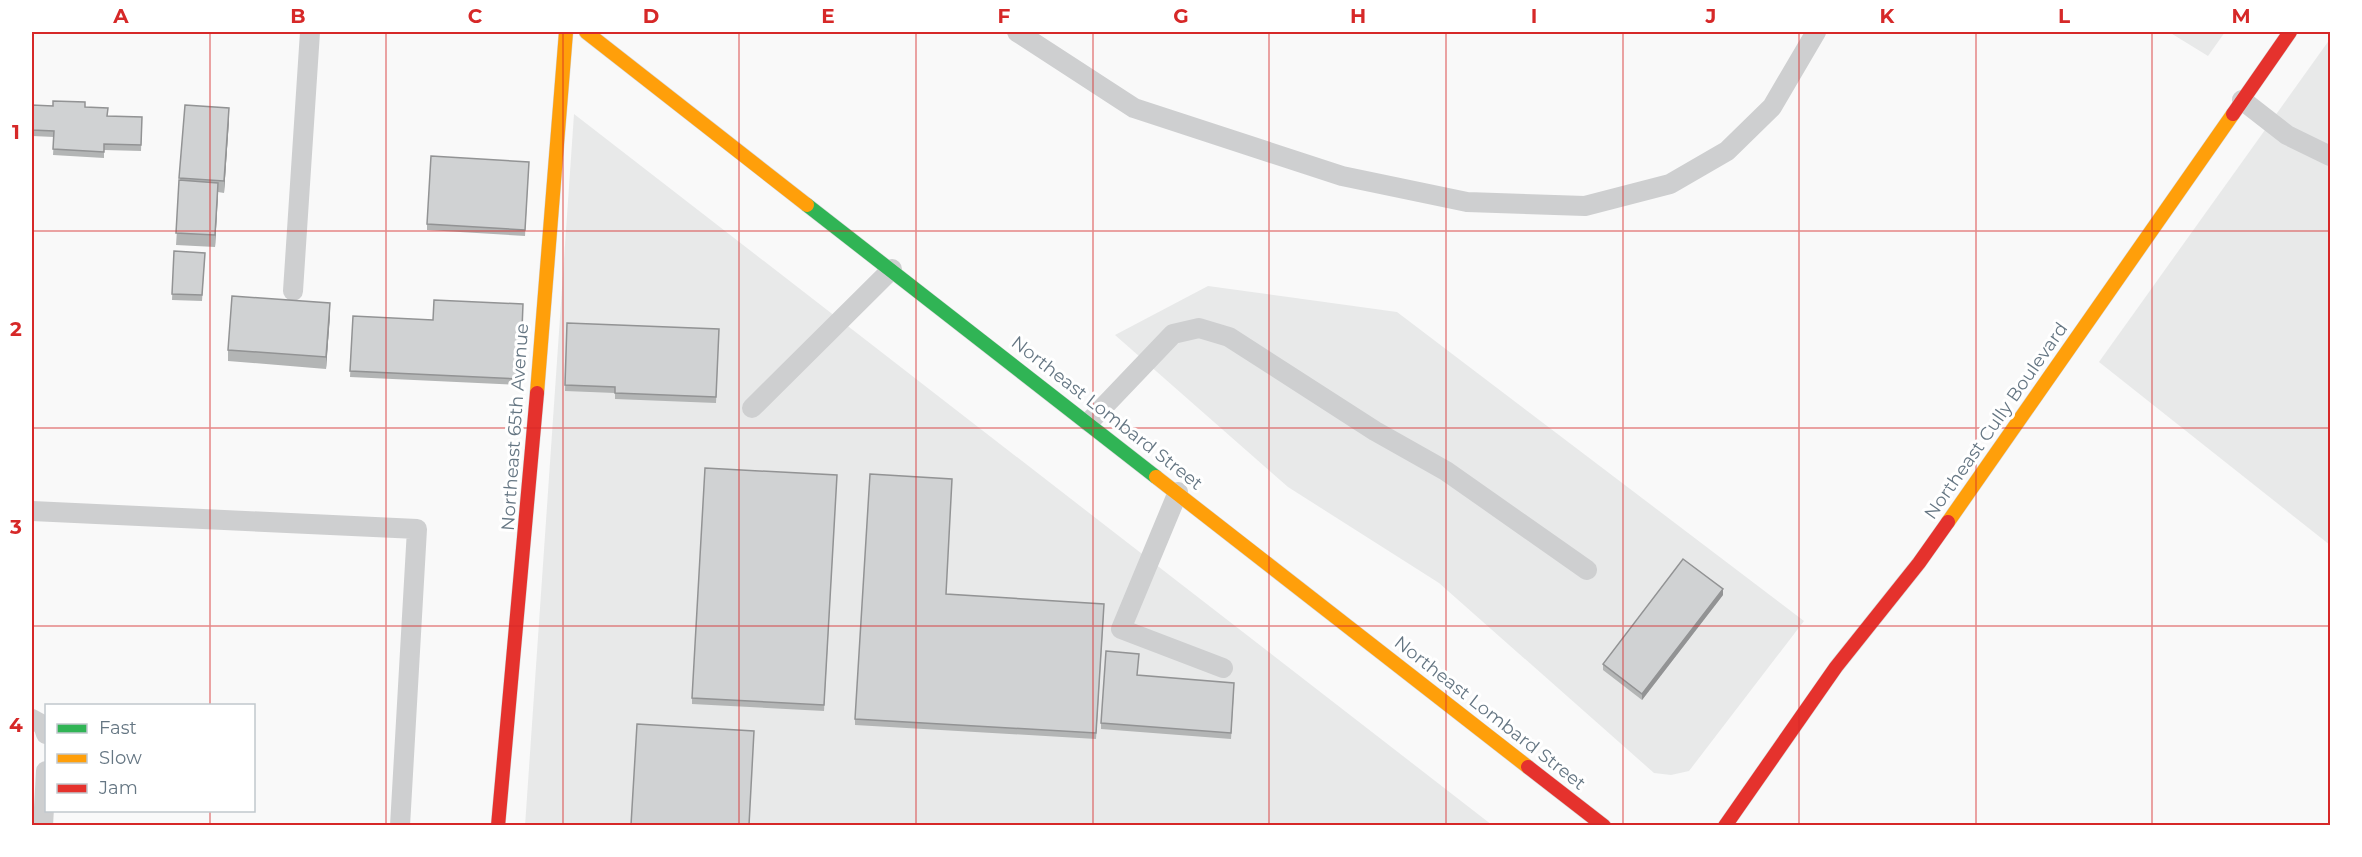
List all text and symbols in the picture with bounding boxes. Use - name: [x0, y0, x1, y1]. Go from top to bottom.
- text: A: [112, 4, 129, 28]
- text: B: [290, 4, 306, 28]
- text: C: [468, 4, 483, 28]
- text: D: [643, 4, 659, 28]
- text: E: [821, 4, 835, 28]
- text: F: [998, 4, 1011, 28]
- text: G: [1173, 4, 1189, 28]
- text: H: [1350, 4, 1366, 28]
- text: I: [1531, 4, 1537, 28]
- text: J: [1705, 4, 1716, 28]
- text: K: [1880, 4, 1896, 28]
- text: L: [2058, 4, 2070, 28]
- text: M: [2231, 4, 2251, 28]
- text: 1: [12, 120, 20, 144]
- text: 2: [10, 317, 22, 341]
- street label: Northeast Cully Boulevard: [1920, 318, 2072, 524]
- street label: Northeast 65th Avenue: [497, 322, 533, 532]
- street label: Northeast Lombard Street: [1007, 331, 1207, 495]
- text: 3: [9, 515, 22, 539]
- street label: Northeast Lombard Street: [1390, 631, 1590, 795]
- legend: [45, 704, 255, 812]
- text: 4: [9, 713, 23, 737]
- text: Fast: [99, 717, 137, 739]
- text: Slow: [99, 747, 142, 769]
- text: Jam: [98, 777, 138, 799]

